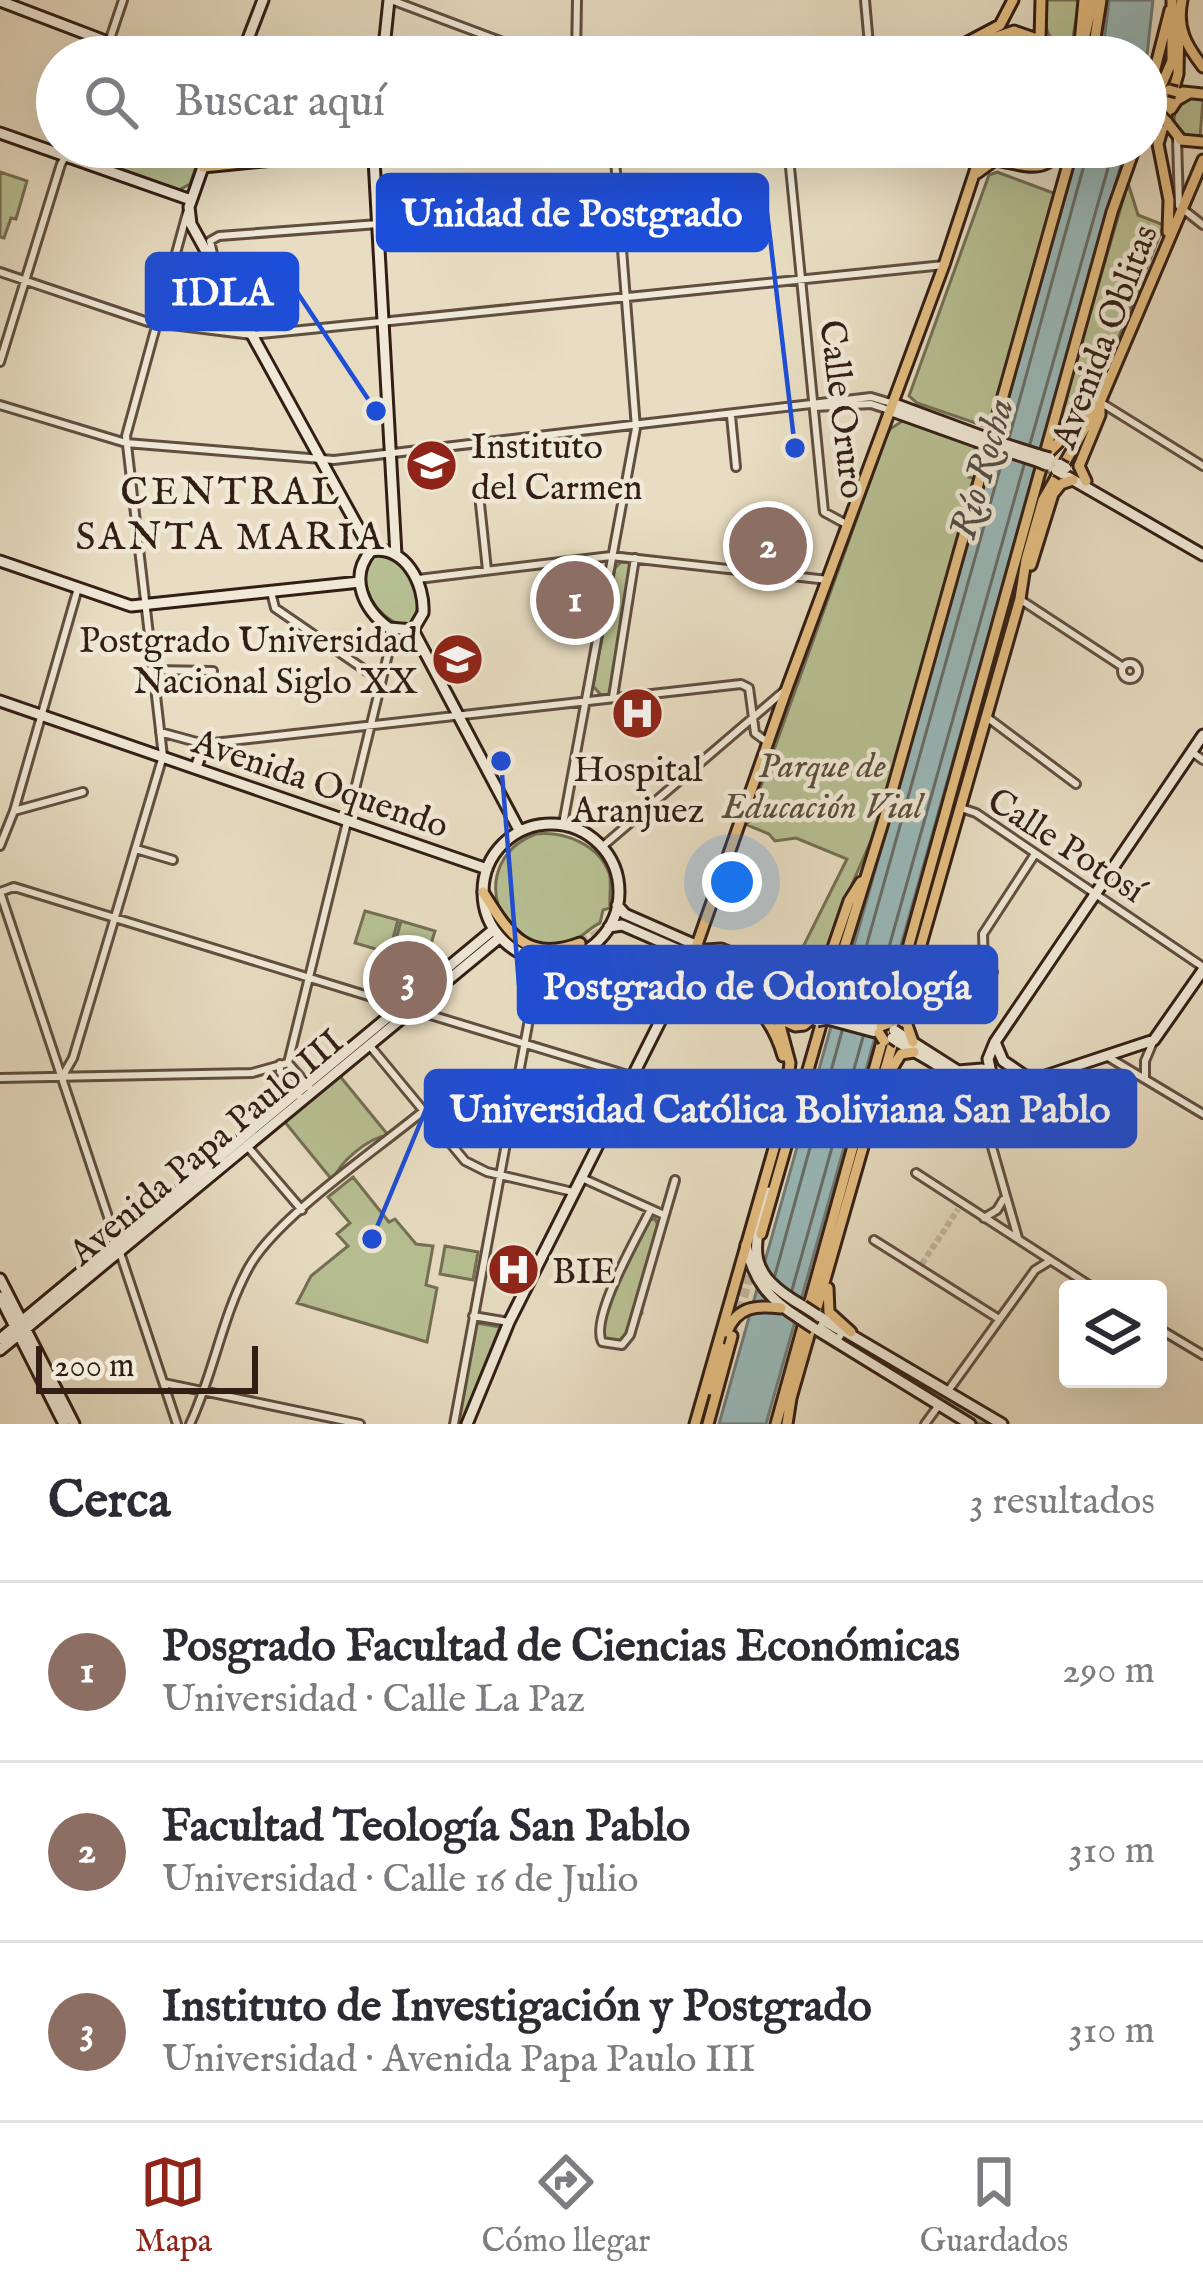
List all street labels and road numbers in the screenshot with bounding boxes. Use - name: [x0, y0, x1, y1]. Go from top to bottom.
- street label: Avenida Oblitas: [1042, 219, 1170, 456]
- street label: Calle Oruro: [807, 317, 875, 501]
- street label: Avenida Oquendo: [185, 719, 454, 850]
- street label: Calle Potosí: [978, 779, 1155, 916]
- street label: Avenida Papa Paulo III: [59, 1020, 354, 1277]

